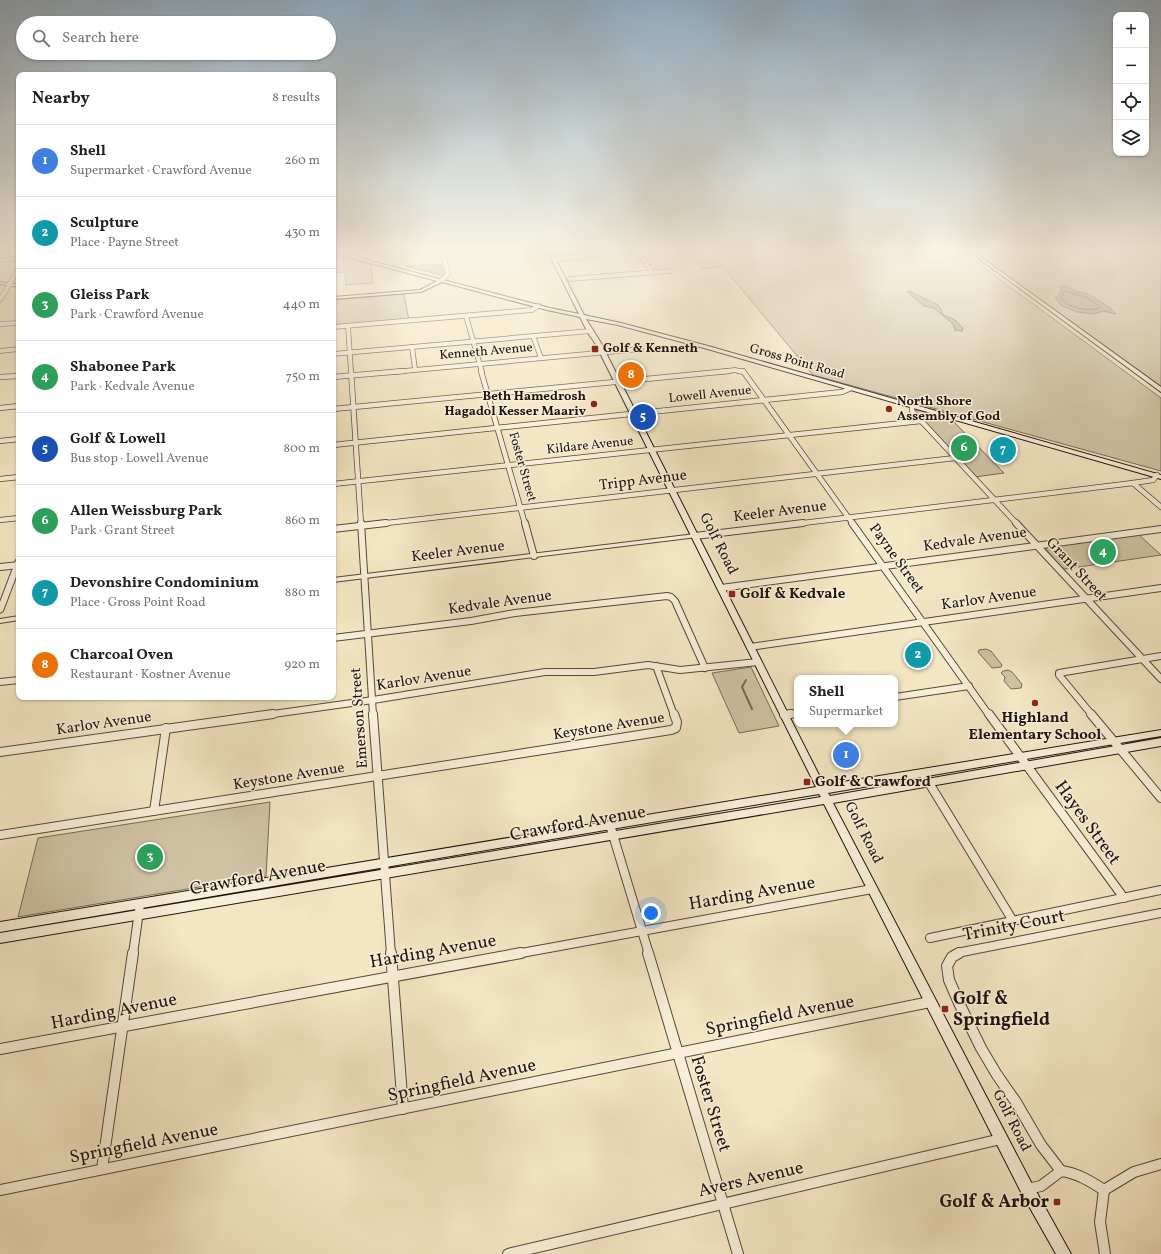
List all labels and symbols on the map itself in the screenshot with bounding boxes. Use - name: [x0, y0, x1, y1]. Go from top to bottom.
- street label: Kenneth Avenue: [439, 339, 533, 365]
- place label: Golf & Kenneth: [603, 340, 699, 358]
- street label: Gross Point Road: [747, 340, 847, 384]
- marker: Golf & Kenneth: [590, 344, 600, 354]
- pin: 8: [618, 360, 644, 390]
- street label: Lowell Avenue: [668, 382, 752, 408]
- place label: Beth Hamedrosh Hagadol Kesser Maariv: [444, 388, 587, 421]
- place label: North Shore Assembly of God: [897, 393, 1000, 426]
- marker: Beth Hamedrosh Hagadol Kesser Maariv: [589, 399, 599, 409]
- pin: 5: [630, 402, 656, 432]
- marker: North Shore Assembly of God: [884, 404, 894, 414]
- street label: Foster Street: [503, 430, 541, 504]
- street label: Kildare Avenue: [546, 432, 634, 460]
- pin: 6: [951, 433, 977, 463]
- pin: 7: [990, 435, 1016, 465]
- street label: Tripp Avenue: [598, 465, 688, 497]
- street label: Keeler Avenue: [732, 496, 828, 528]
- street label: Golf Road: [693, 509, 743, 579]
- street label: Payne Street: [863, 520, 929, 598]
- street label: Kedvale Avenue: [922, 522, 1028, 558]
- street label: Grant Street: [1041, 533, 1111, 607]
- street label: Keeler Avenue: [410, 536, 506, 568]
- pin: 4: [1090, 537, 1116, 567]
- street label: Karlov Avenue: [940, 582, 1038, 616]
- place label: Golf & Kedvale: [740, 584, 846, 605]
- street label: Kedvale Avenue: [447, 585, 553, 621]
- marker: Golf & Kedvale: [727, 589, 737, 599]
- pin: 2: [905, 640, 931, 670]
- street label: Karlov Avenue: [375, 661, 473, 697]
- street label: Emerson Street: [346, 667, 374, 769]
- marker: Highland Elementary School: [1030, 698, 1040, 708]
- street label: Karlov Avenue: [55, 707, 153, 741]
- street label: Keystone Avenue: [552, 708, 666, 746]
- place label: Highland Elementary School: [969, 708, 1101, 746]
- pin: 1: [833, 740, 859, 770]
- street label: Keystone Avenue: [232, 758, 346, 796]
- place label: Golf & Crawford: [815, 772, 931, 793]
- street label: Hayes Street: [1048, 776, 1126, 870]
- marker: Golf & Crawford: [802, 777, 812, 787]
- street label: Golf Road: [838, 798, 888, 868]
- street label: Crawford Avenue: [508, 800, 648, 848]
- pin: 3: [137, 842, 163, 872]
- street label: Crawford Avenue: [188, 854, 328, 902]
- street label: Harding Avenue: [687, 871, 817, 917]
- your location: [641, 903, 661, 923]
- street label: Trinity Court: [961, 904, 1067, 948]
- street label: Harding Avenue: [368, 929, 498, 975]
- place label: Golf & Springfield: [953, 987, 1050, 1033]
- street label: Harding Avenue: [49, 988, 179, 1036]
- street label: Springfield Avenue: [704, 989, 856, 1043]
- marker: Golf & Springfield: [940, 1004, 950, 1014]
- street label: Springfield Avenue: [386, 1053, 538, 1109]
- street label: Foster Street: [684, 1053, 736, 1155]
- street label: Golf Road: [986, 1086, 1036, 1156]
- street label: Springfield Avenue: [68, 1117, 220, 1171]
- street label: Avers Avenue: [696, 1156, 806, 1204]
- place label: Golf & Arbor: [939, 1190, 1049, 1215]
- marker: Golf & Arbor: [1052, 1197, 1062, 1207]

